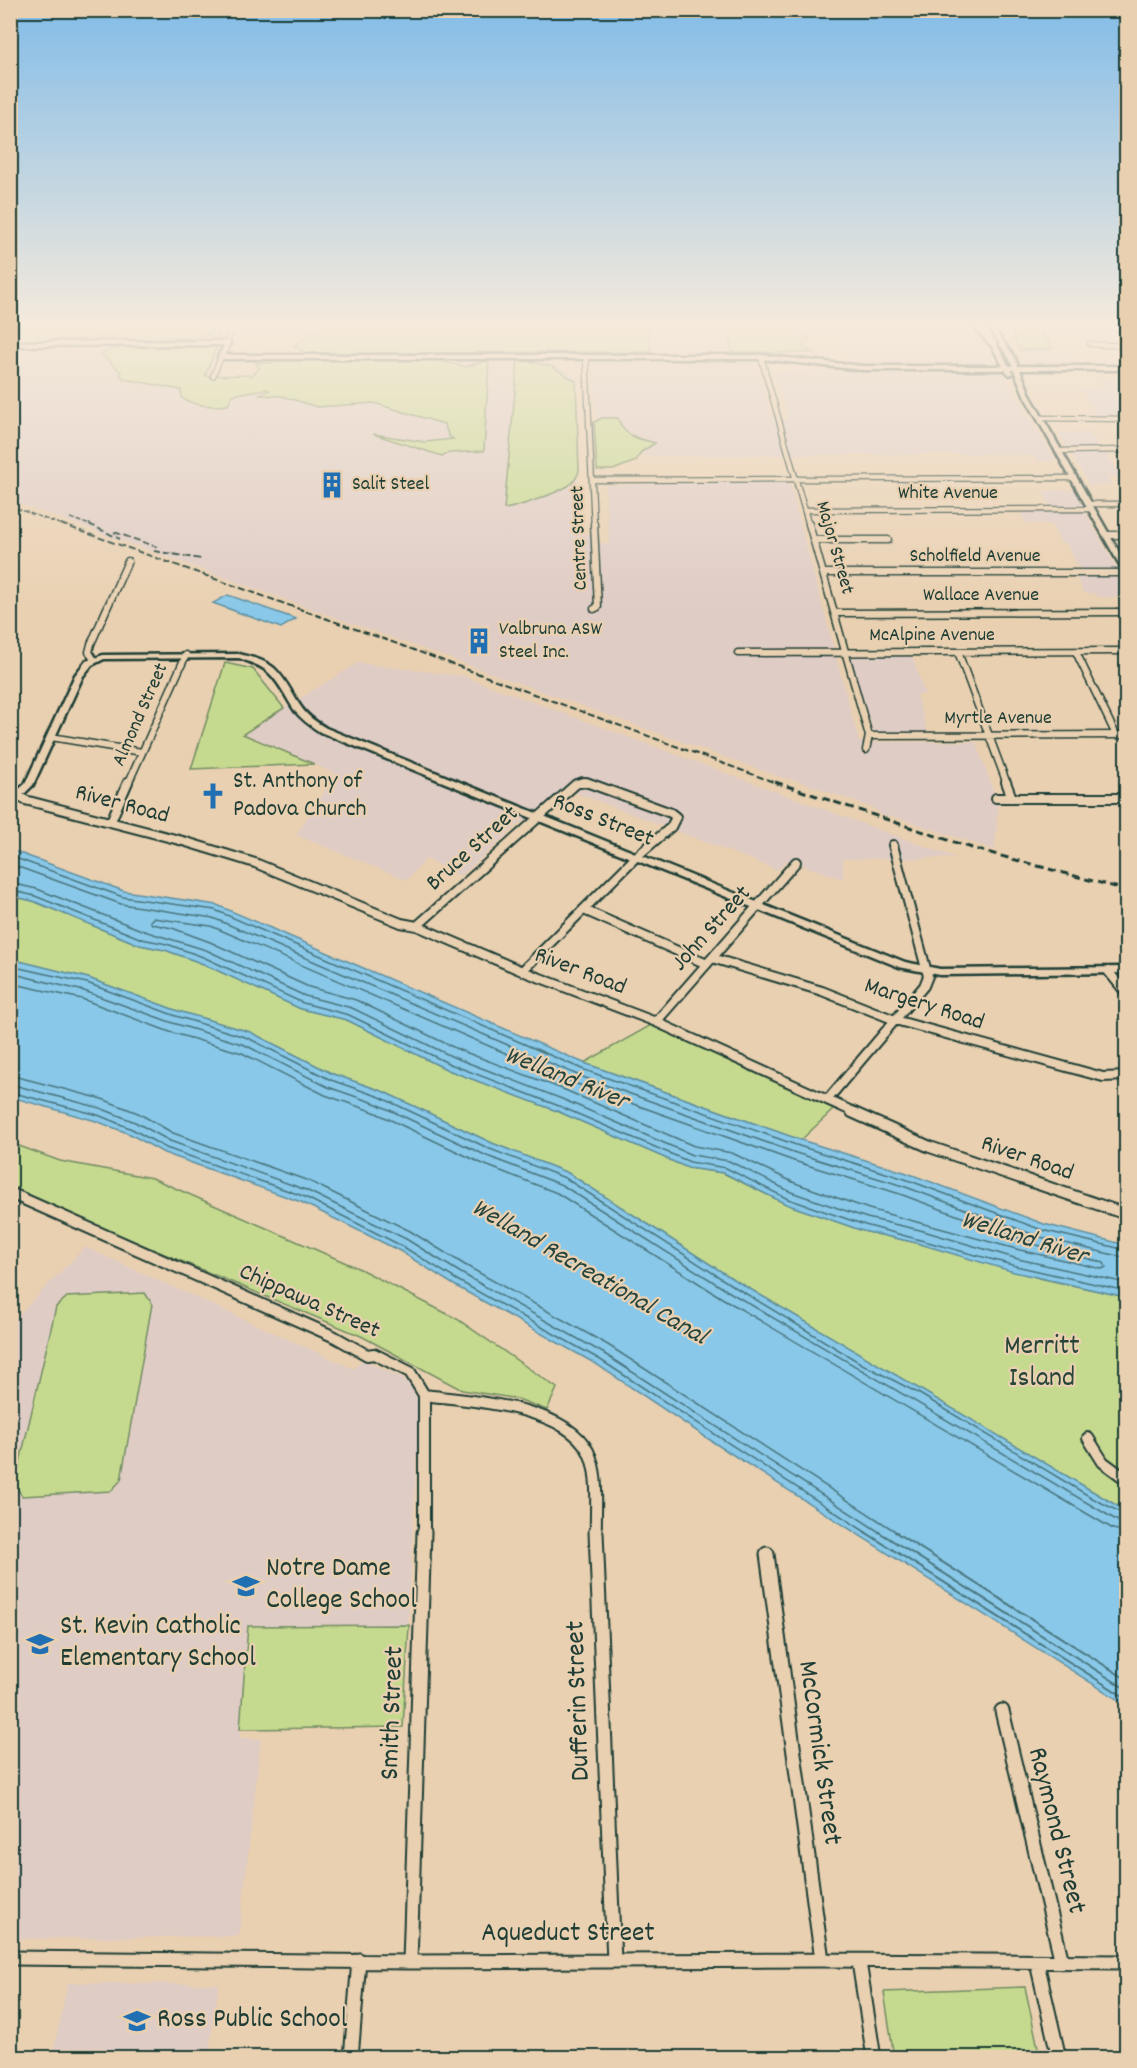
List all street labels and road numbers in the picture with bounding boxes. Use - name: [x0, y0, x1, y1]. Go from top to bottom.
- street label: White Avenue: [898, 480, 998, 508]
- street label: Centre Street: [564, 485, 596, 591]
- street label: Major Street: [807, 498, 861, 598]
- street label: Scholfield Avenue: [909, 543, 1041, 571]
- street label: Wallace Avenue: [923, 582, 1039, 610]
- street label: McAlpine Avenue: [869, 622, 995, 650]
- street label: Almond Street: [106, 659, 176, 771]
- street label: Myrtle Avenue: [944, 705, 1052, 733]
- street label: River Road: [71, 776, 173, 834]
- street label: Ross Street: [547, 785, 659, 857]
- street label: Bruce Street: [419, 798, 527, 900]
- street label: John Street: [664, 878, 760, 980]
- street label: River Road: [529, 939, 631, 1005]
- street label: Margery Road: [860, 970, 988, 1040]
- street label: River Road: [976, 1127, 1078, 1191]
- street label: Chippawa Street: [233, 1256, 385, 1348]
- street label: Dufferin Street: [557, 1620, 603, 1782]
- street label: Smith Street: [372, 1645, 416, 1781]
- street label: McCormick Street: [785, 1658, 851, 1848]
- street label: Raymond Street: [1015, 1744, 1095, 1918]
- street label: Aqueduct Street: [481, 1915, 655, 1955]

